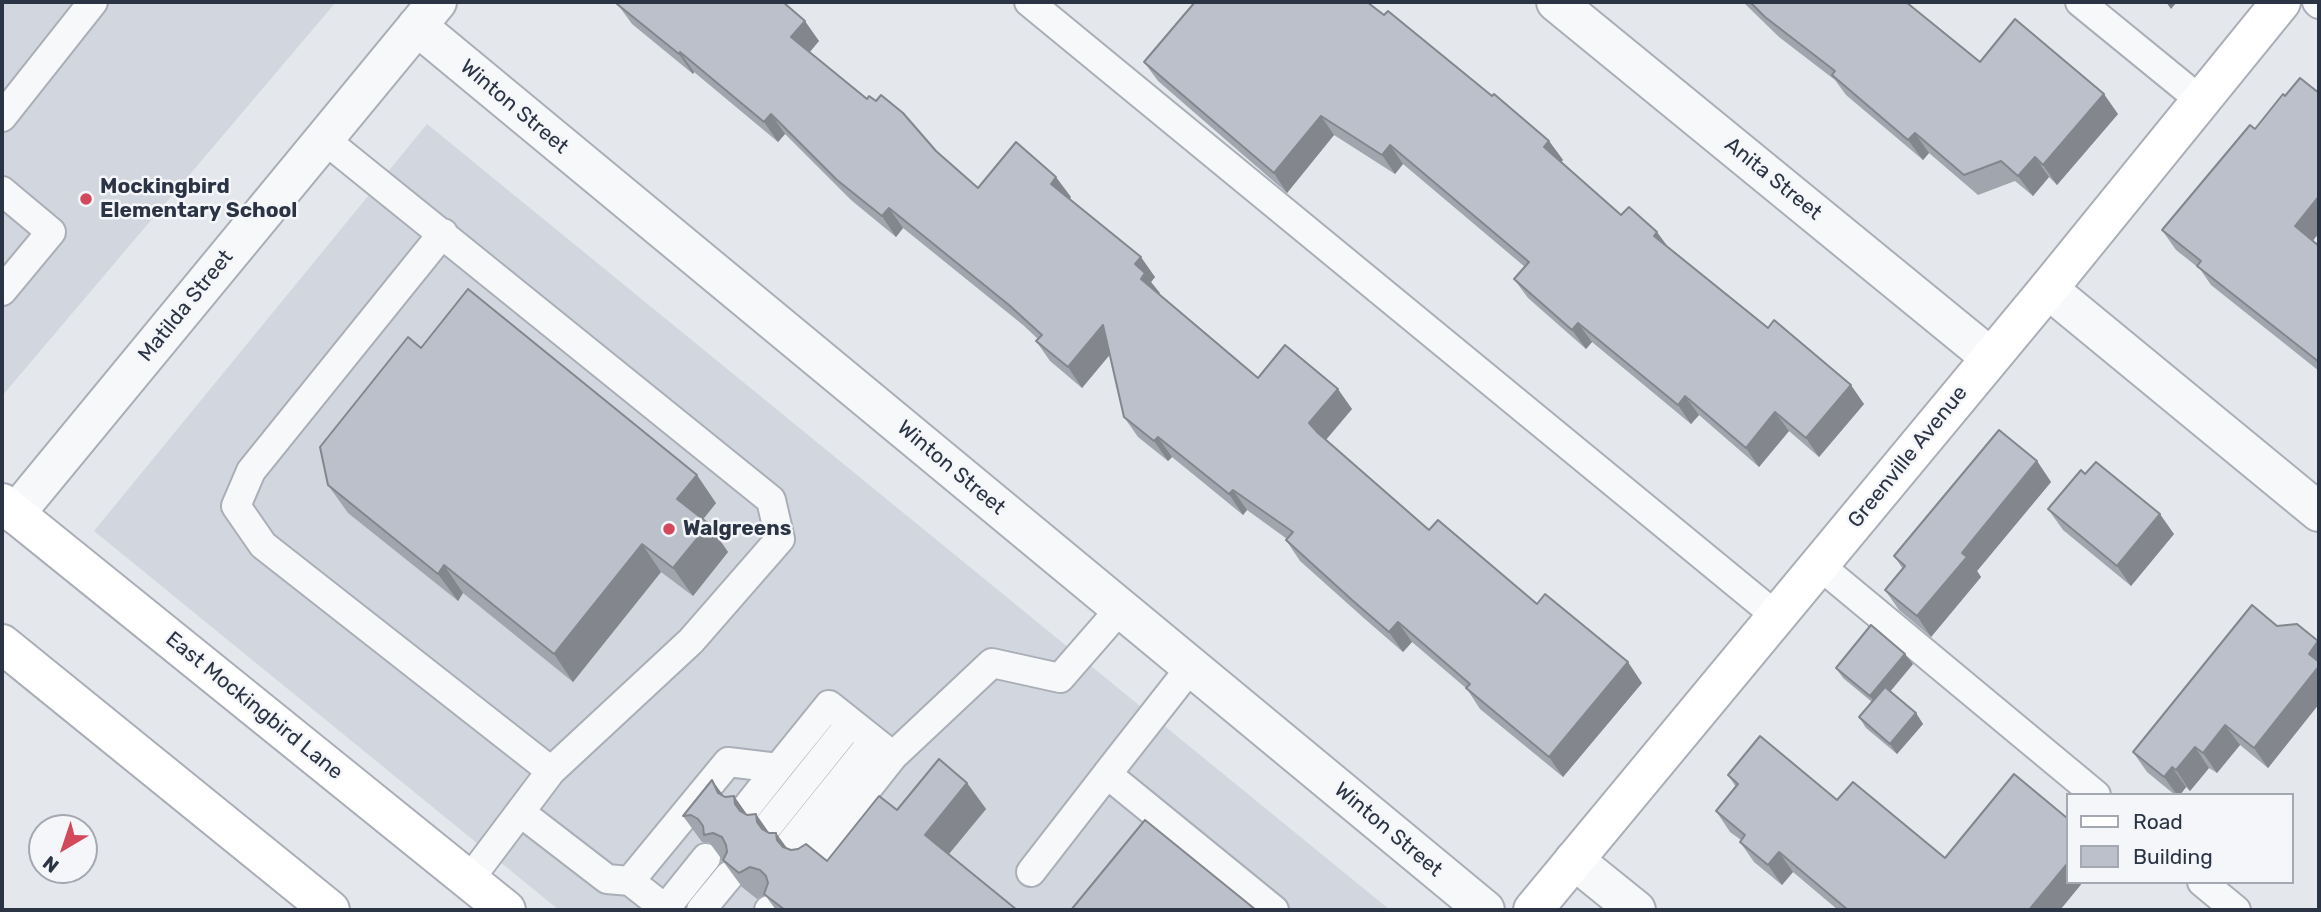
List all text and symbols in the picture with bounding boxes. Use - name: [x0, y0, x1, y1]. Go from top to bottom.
- street label: Winton Street: [455, 54, 573, 160]
- street label: Anita Street: [1719, 132, 1827, 226]
- place label: Mockingbird Elementary School: [100, 174, 297, 224]
- marker: Mockingbird Elementary School: [78, 191, 94, 207]
- street label: Matilda Street: [133, 245, 239, 367]
- street label: Greenville Avenue: [1843, 381, 1973, 533]
- street label: Winton Street: [892, 415, 1010, 521]
- place label: Walgreens: [683, 516, 791, 542]
- marker: Walgreens: [661, 521, 677, 537]
- street label: East Mockingbird Lane: [160, 627, 348, 785]
- street label: Winton Street: [1329, 777, 1447, 883]
- legend: [2066, 793, 2293, 884]
- text: Road: [2133, 809, 2183, 834]
- north arrow: [28, 814, 98, 884]
- text: Building: [2133, 844, 2213, 869]
- text: N: [38, 851, 63, 877]

